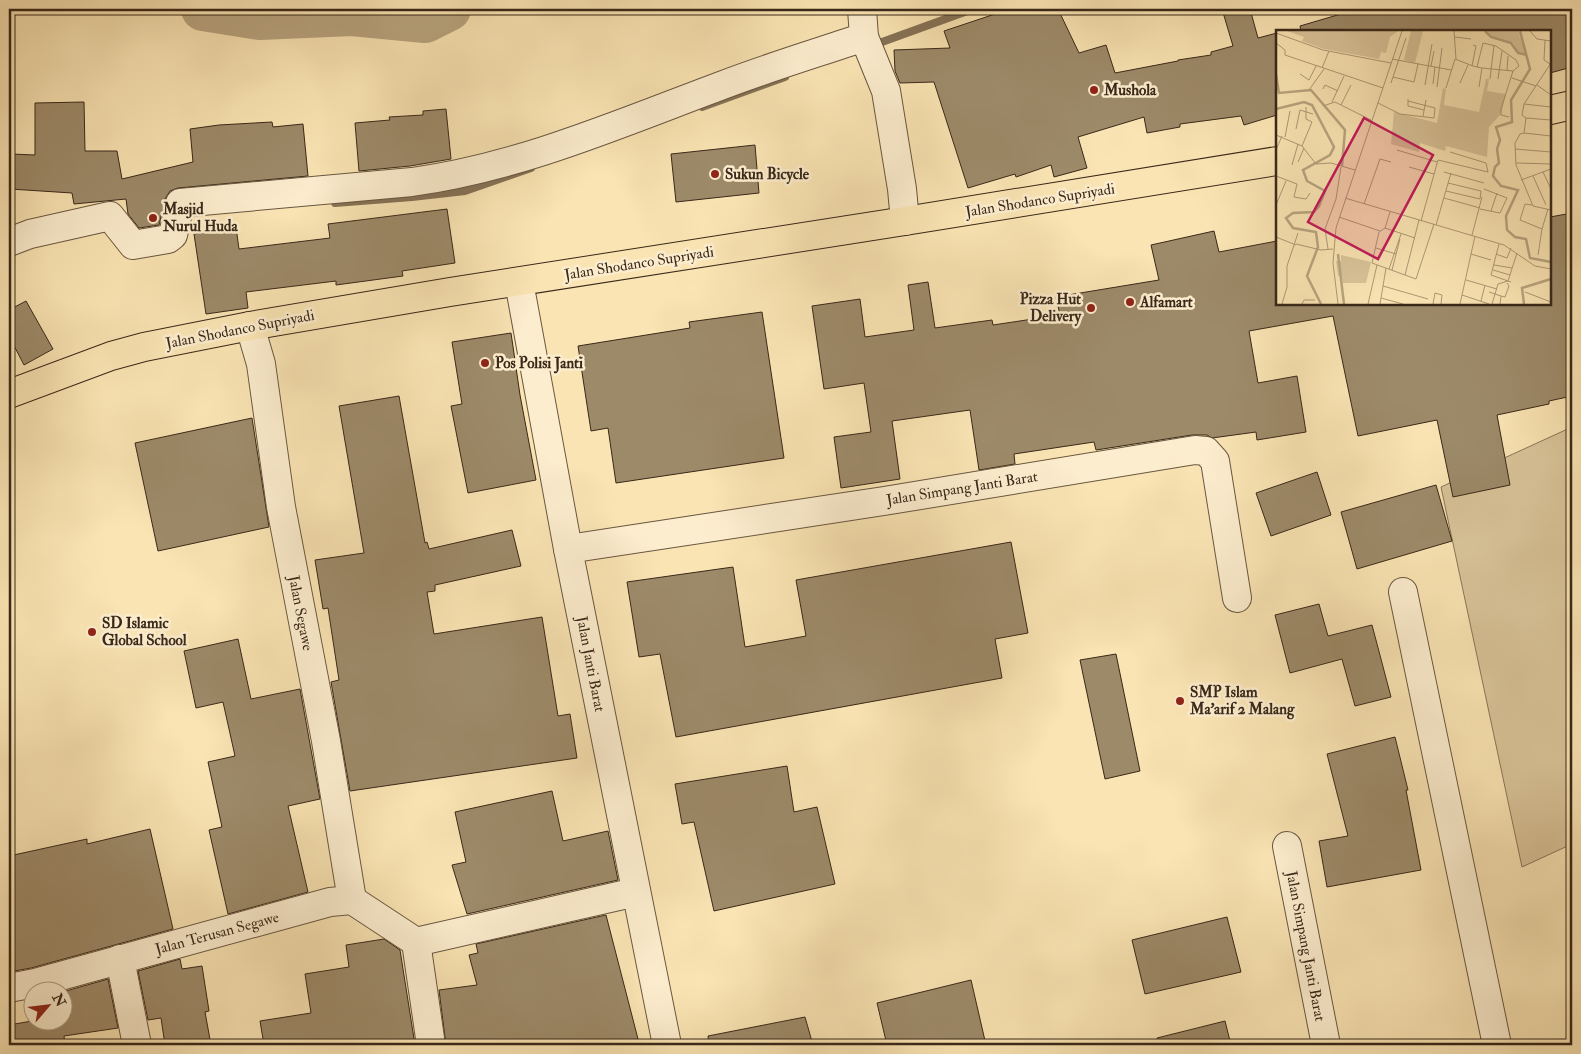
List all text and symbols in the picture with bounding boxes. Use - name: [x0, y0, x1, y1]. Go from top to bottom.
- inset map: [1276, 30, 1551, 305]
- place label: Mushola: [1103, 81, 1157, 100]
- marker: Mushola: [1088, 84, 1100, 96]
- place label: Sukun Bicycle: [725, 165, 810, 185]
- marker: Sukun Bicycle: [709, 168, 721, 180]
- street label: Jalan Shodanco Supriyadi: [963, 179, 1116, 223]
- place label: Masjid Nurul Huda: [162, 200, 238, 236]
- marker: Masjid Nurul Huda: [147, 212, 159, 224]
- street label: Jalan Shodanco Supriyadi: [562, 242, 715, 286]
- place label: Pizza Hut Delivery: [1020, 290, 1082, 327]
- place label: Alfamart: [1139, 293, 1193, 312]
- marker: Alfamart: [1124, 296, 1136, 308]
- marker: Pizza Hut Delivery: [1085, 302, 1097, 314]
- street label: Jalan Shodanco Supriyadi: [163, 306, 316, 354]
- place label: Pos Polisi Janti: [495, 354, 583, 374]
- marker: Pos Polisi Janti: [479, 357, 491, 369]
- street label: Jalan Simpang Janti Barat: [884, 467, 1039, 511]
- street label: Jalan Segawe: [283, 573, 317, 653]
- place label: SD Islamic Global School: [102, 614, 187, 650]
- street label: Jalan Janti Barat: [571, 614, 609, 714]
- marker: SD Islamic Global School: [86, 626, 98, 638]
- place label: SMP Islam Ma'arif 2 Malang: [1189, 683, 1295, 720]
- marker: SMP Islam Ma'arif 2 Malang: [1174, 695, 1186, 707]
- street label: Jalan Simpang Janti Barat: [1280, 868, 1329, 1023]
- street label: Jalan Terusan Segawe: [152, 908, 281, 960]
- north arrow: [22, 982, 72, 1032]
- text: N: [48, 990, 70, 1010]

